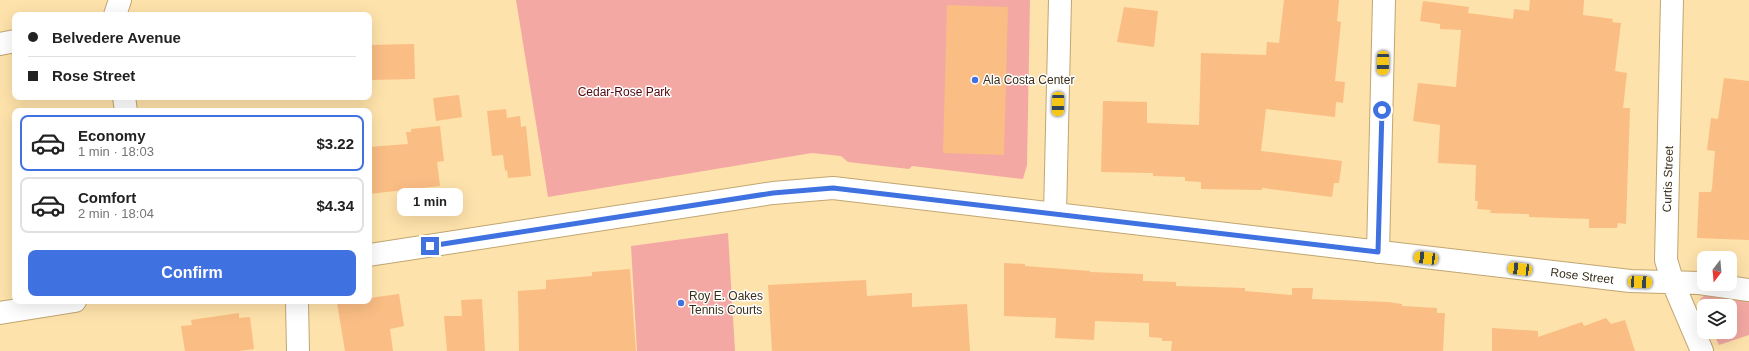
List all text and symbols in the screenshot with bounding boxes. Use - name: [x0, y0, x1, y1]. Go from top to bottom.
- text: Belvedere Avenue: [52, 29, 181, 46]
- car: [1377, 51, 1389, 75]
- text: Rose Street: [52, 67, 135, 84]
- place label: Ala Costa Center: [983, 73, 1074, 87]
- marker: Ala Costa Center: [970, 75, 980, 85]
- park label: Cedar-Rose Park: [578, 85, 671, 99]
- car: [1052, 92, 1064, 116]
- route start: [1373, 101, 1391, 119]
- icon: car: [30, 125, 66, 161]
- text: Economy: [78, 127, 146, 144]
- text: $3.22: [316, 135, 354, 152]
- text: 1 min · 18:03: [78, 144, 154, 159]
- street label: Curtis Street: [1660, 145, 1676, 213]
- icon: car: [30, 187, 66, 223]
- callout: 1 min: [397, 188, 463, 216]
- text: Comfort: [78, 189, 136, 206]
- text: 1 min: [413, 194, 447, 209]
- text: $4.34: [316, 197, 354, 214]
- text: 2 min · 18:04: [78, 206, 154, 221]
- route end: [421, 237, 439, 255]
- button: Confirm: [28, 250, 356, 296]
- car: [1413, 251, 1439, 265]
- north arrow: [1697, 251, 1737, 291]
- map controls: [1697, 251, 1737, 339]
- car: [1507, 262, 1533, 276]
- street label: Rose Street: [1550, 265, 1615, 287]
- car: [1628, 275, 1652, 289]
- place label: Roy E. Oakes Tennis Courts: [689, 289, 763, 317]
- marker: Roy E. Oakes Tennis Courts: [676, 298, 686, 308]
- button: layers: [1697, 299, 1737, 339]

